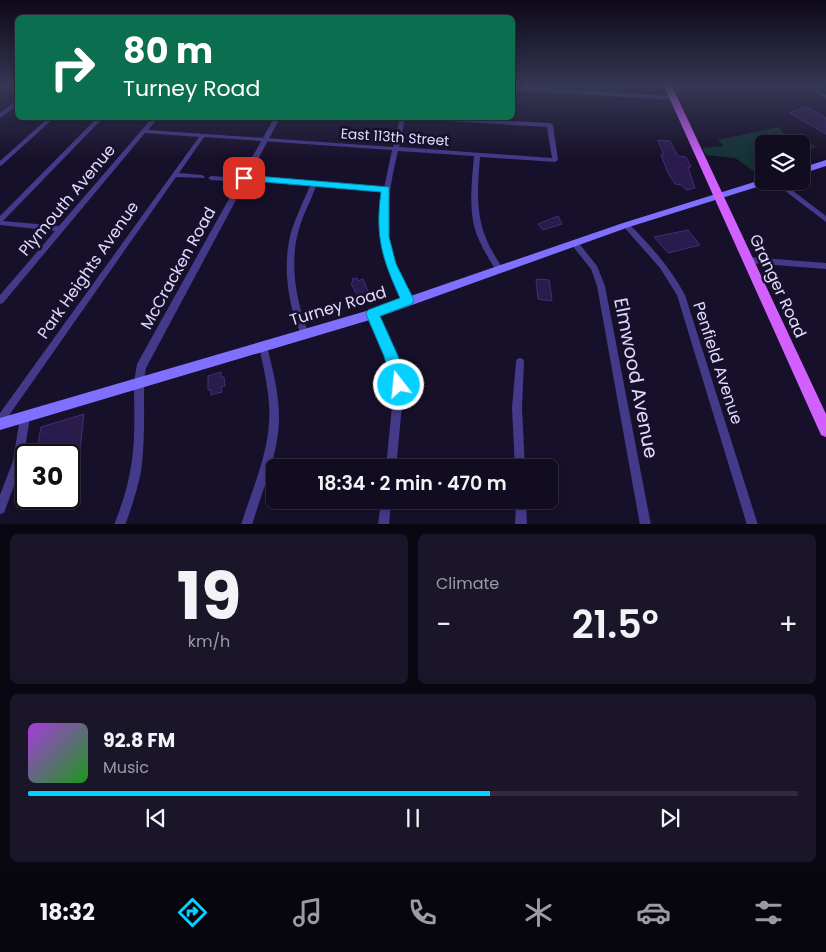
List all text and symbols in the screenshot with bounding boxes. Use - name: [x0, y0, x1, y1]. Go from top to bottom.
- text: 80 m: [123, 26, 213, 75]
- icon: right: [40, 35, 105, 100]
- text: Turney Road: [123, 73, 260, 104]
- street label: East 113th Street: [340, 123, 450, 151]
- map controls: [755, 135, 810, 190]
- button: layers: [755, 135, 810, 190]
- street label: Plymouth Avenue: [13, 139, 121, 261]
- pin: [223, 157, 265, 199]
- icon: arrive: [230, 164, 258, 192]
- street label: Park Heights Avenue: [32, 197, 144, 343]
- street label: McCracken Road: [135, 203, 221, 333]
- street label: Granger Road: [744, 230, 812, 342]
- street label: Turney Road: [287, 280, 389, 332]
- street label: Elmwood Avenue: [607, 295, 665, 461]
- street label: Penfield Avenue: [687, 299, 749, 427]
- position arrow: [372, 358, 424, 410]
- speed limit sign: 30: [15, 444, 80, 509]
- text: 18:34 · 2 min · 470 m: [317, 470, 507, 497]
- text: 19: [177, 551, 241, 642]
- text: Climate: [436, 572, 499, 595]
- text: 21.5°: [572, 598, 659, 651]
- text: −: [436, 605, 451, 644]
- text: +: [779, 605, 798, 644]
- text: km/h: [188, 630, 230, 653]
- text: 92.8 FM: [103, 727, 175, 754]
- text: Music: [103, 756, 149, 779]
- icon: previous: [142, 804, 170, 832]
- icon: pause: [399, 804, 427, 832]
- icon: next: [656, 804, 684, 832]
- icon: directions: [175, 895, 210, 930]
- icon: music: [290, 895, 325, 930]
- icon: phone: [405, 895, 440, 930]
- icon: climate: [521, 895, 556, 930]
- icon: car: [636, 895, 671, 930]
- icon: filters: [751, 895, 786, 930]
- text: 18:32: [40, 897, 95, 928]

